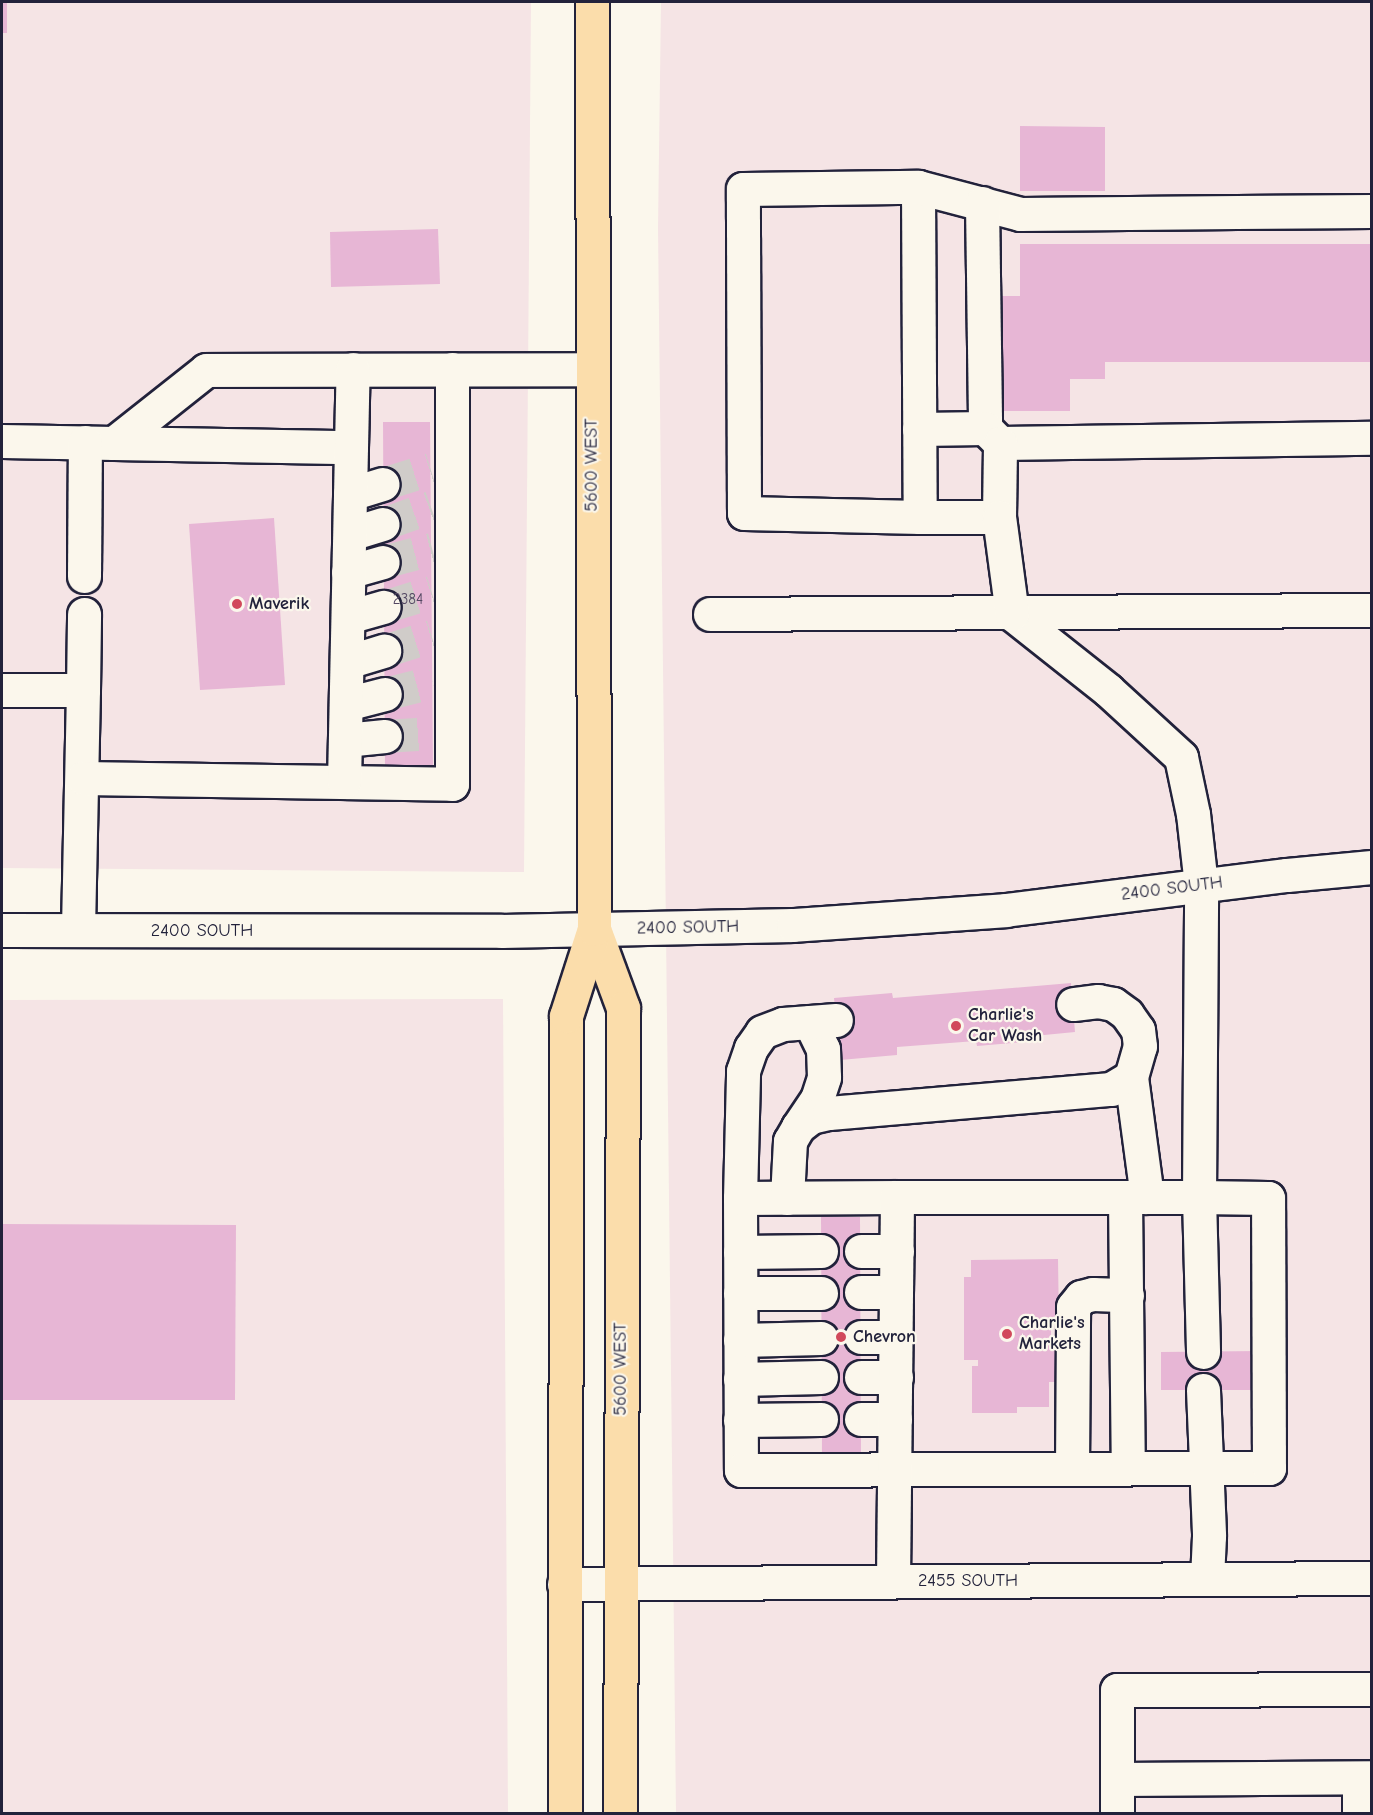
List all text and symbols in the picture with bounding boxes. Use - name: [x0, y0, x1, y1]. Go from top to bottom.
- street label: 5600 WEST: [581, 418, 603, 512]
- house number: 2384: [393, 591, 423, 609]
- place label: Maverik: [249, 593, 309, 615]
- marker: Maverik: [230, 597, 244, 611]
- street label: 2400 SOUTH: [1120, 872, 1224, 906]
- street label: 2400 SOUTH: [637, 916, 739, 940]
- street label: 2400 SOUTH: [151, 920, 253, 942]
- place label: Charlie's Car Wash: [968, 1005, 1042, 1048]
- marker: Charlie's Car Wash: [949, 1019, 963, 1033]
- place label: Charlie's Markets: [1019, 1313, 1085, 1356]
- street label: 5600 WEST: [610, 1322, 632, 1416]
- place label: Chevron: [853, 1326, 916, 1348]
- marker: Charlie's Markets: [1000, 1327, 1014, 1341]
- marker: Chevron: [834, 1330, 848, 1344]
- street label: 2455 SOUTH: [918, 1570, 1018, 1592]

